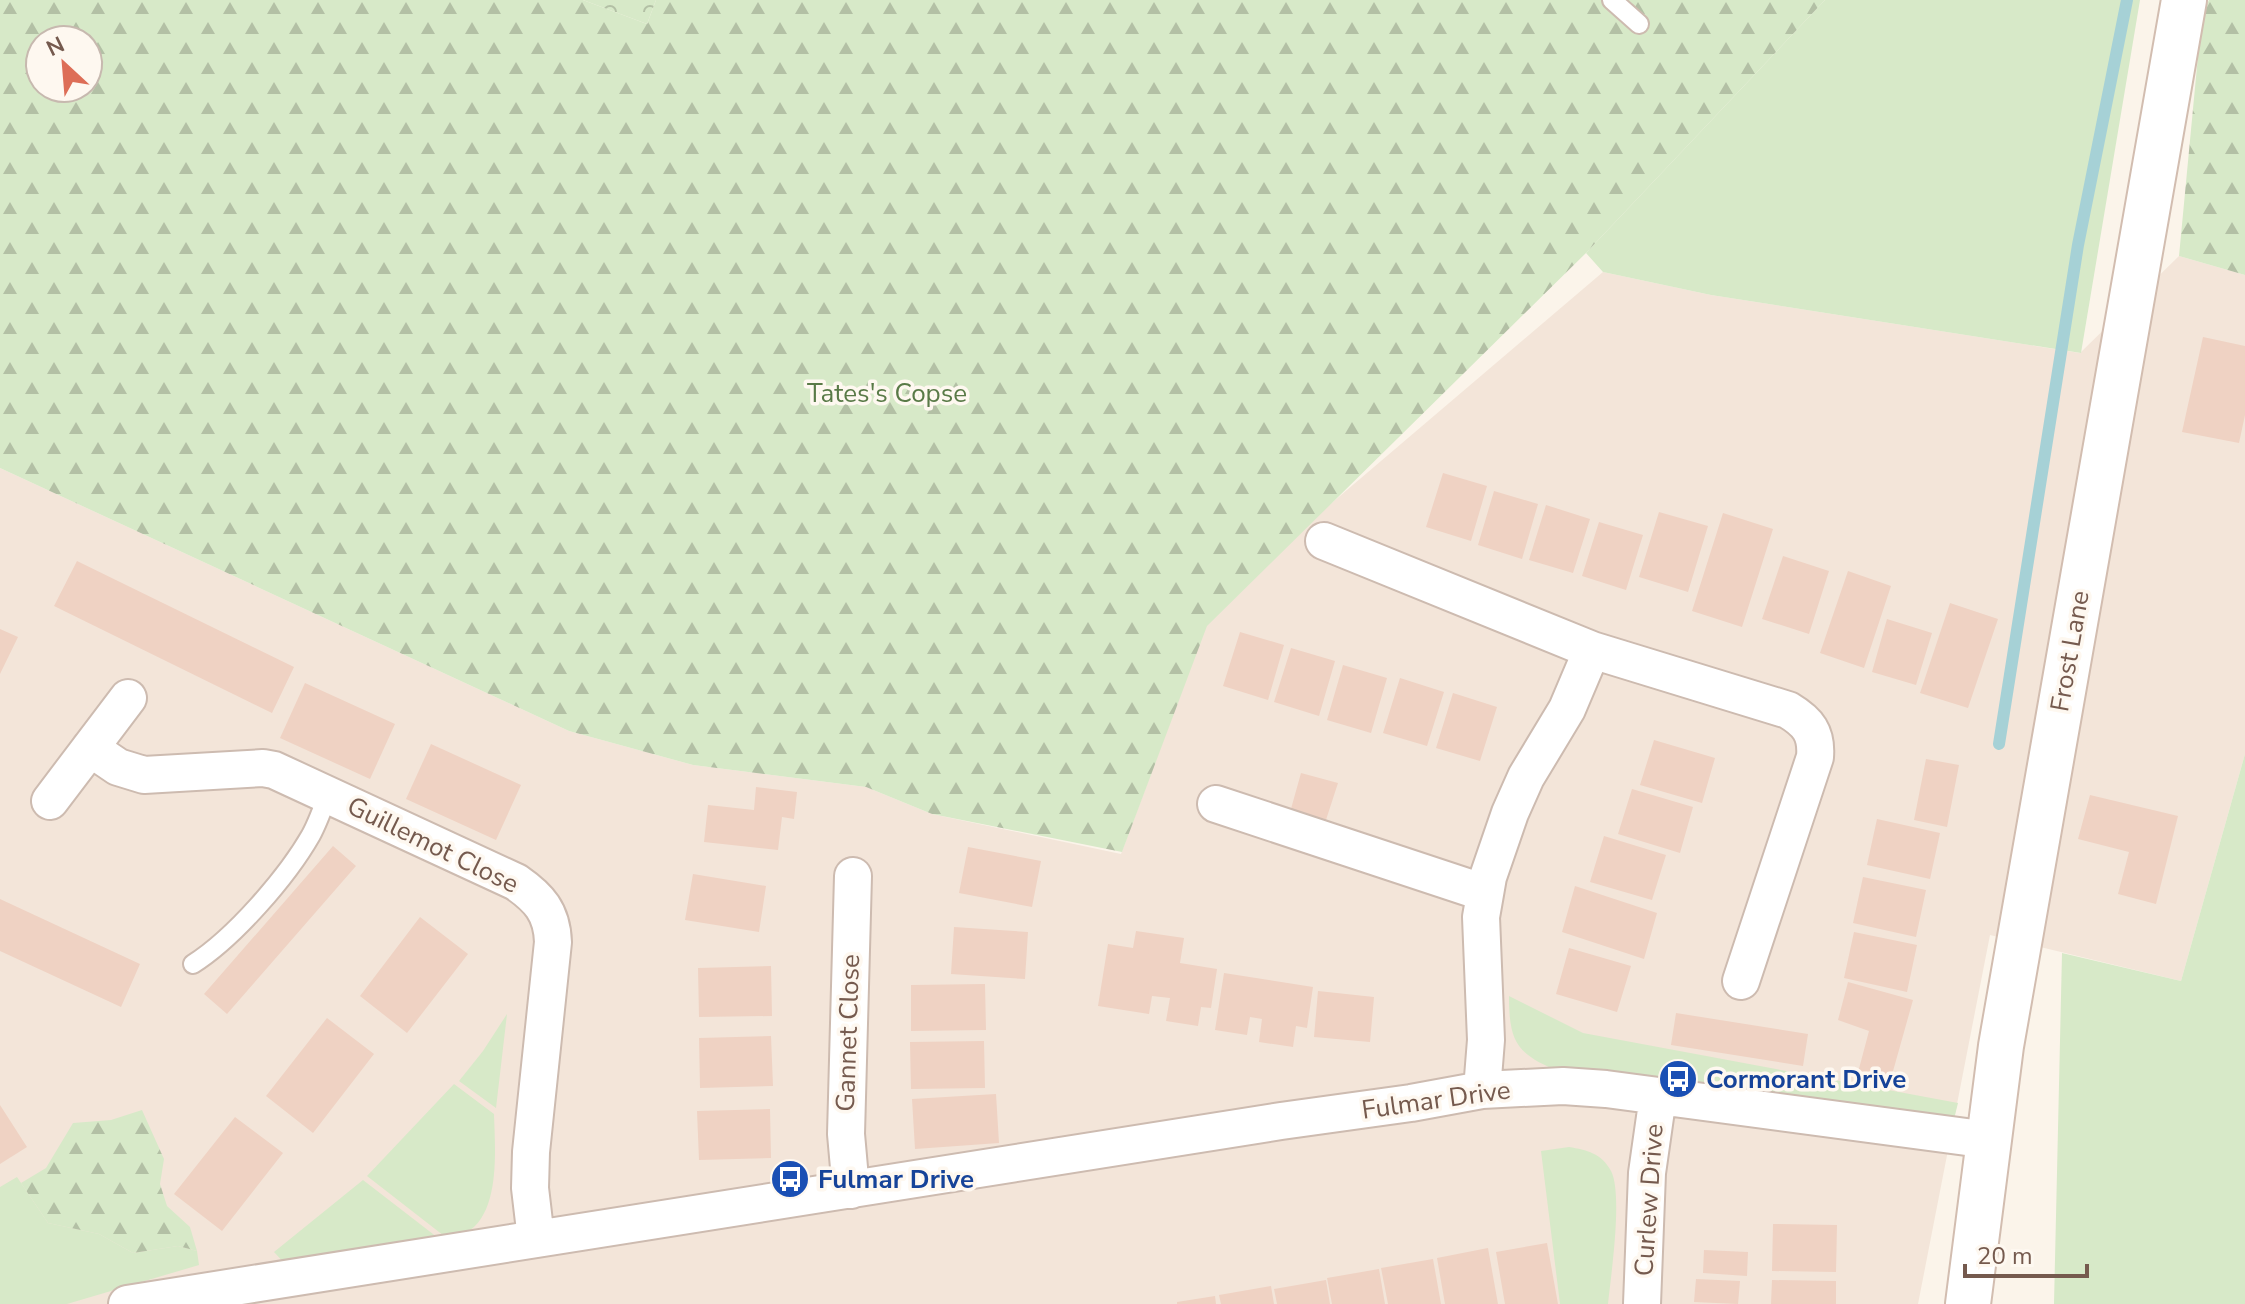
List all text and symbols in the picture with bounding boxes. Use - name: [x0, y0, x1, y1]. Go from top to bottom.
- north arrow: [24, 24, 104, 104]
- text: N: [42, 30, 70, 64]
- park label: Tates's Copse: [807, 376, 967, 411]
- street label: Frost Lane: [2042, 588, 2098, 714]
- street label: Guillemot Close: [341, 788, 525, 902]
- street label: Gannet Close: [828, 954, 868, 1112]
- bus stop icon: Cormorant Drive: [1657, 1058, 1699, 1100]
- place label: Cormorant Drive: [1706, 1062, 1906, 1097]
- street label: Fulmar Drive: [1359, 1072, 1513, 1128]
- street label: Curlew Drive: [1626, 1123, 1672, 1277]
- bus stop icon: Fulmar Drive: [769, 1158, 811, 1200]
- place label: Fulmar Drive: [818, 1162, 974, 1197]
- scale bar: [1965, 1228, 2087, 1278]
- text: 20 m: [1977, 1240, 2033, 1272]

